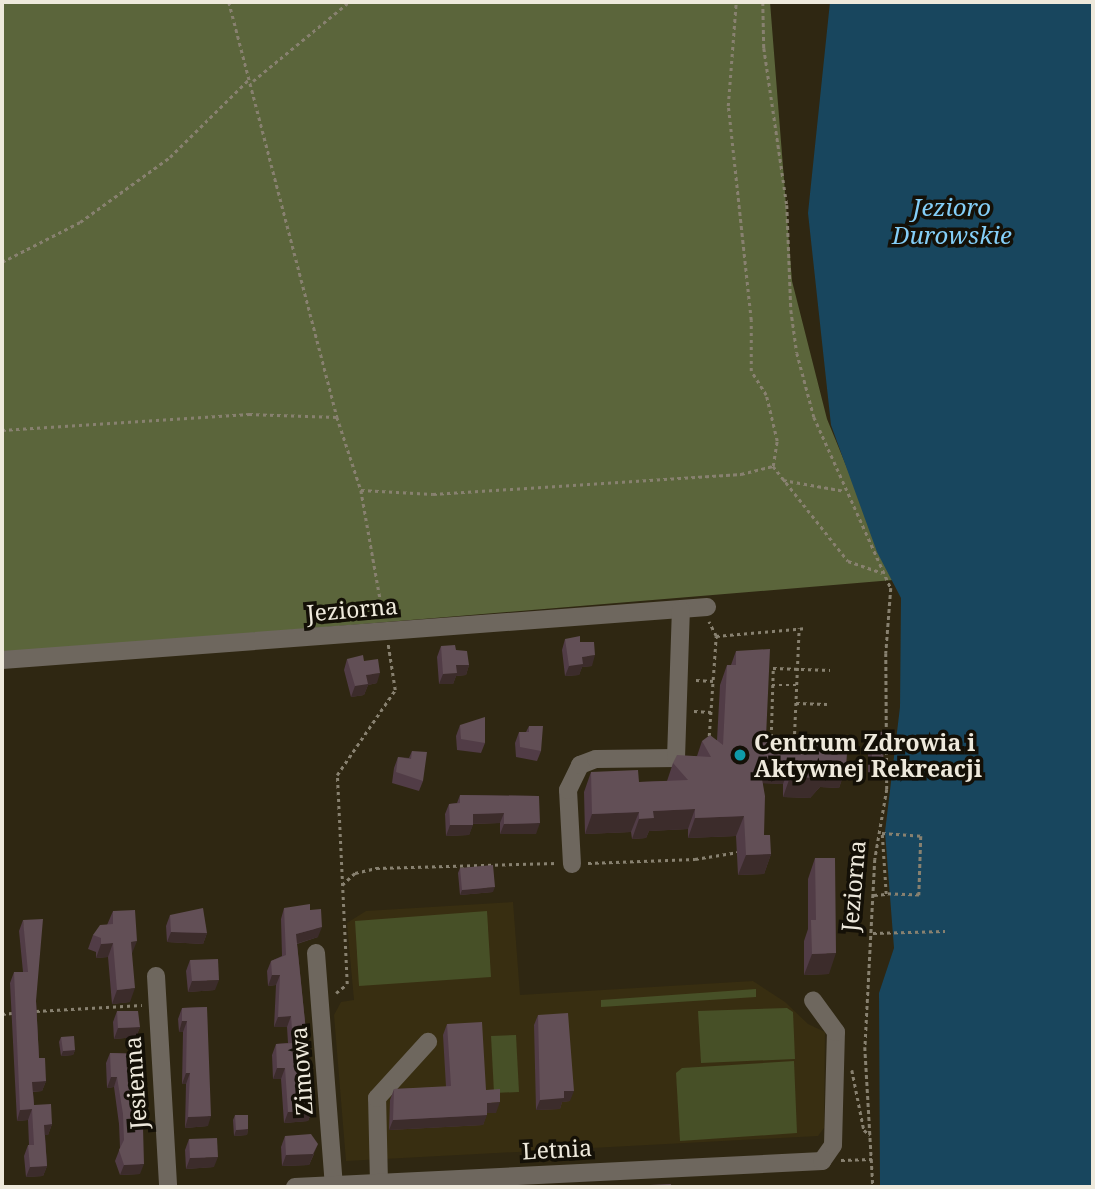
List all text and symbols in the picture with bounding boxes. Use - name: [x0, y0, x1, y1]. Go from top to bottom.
- water label: Jezioro Durowskie: [892, 193, 1012, 249]
- street label: Jeziorna: [305, 591, 399, 627]
- place label: Centrum Zdrowia i Aktywnej Rekreacji: [754, 728, 982, 782]
- marker: Centrum Zdrowia i Aktywnej Rekreacji: [732, 747, 748, 763]
- street label: Jeziorna: [835, 839, 871, 933]
- street label: Zimowa: [284, 1026, 318, 1116]
- street label: Jesienna: [118, 1036, 152, 1130]
- street label: Letnia: [521, 1133, 593, 1165]

